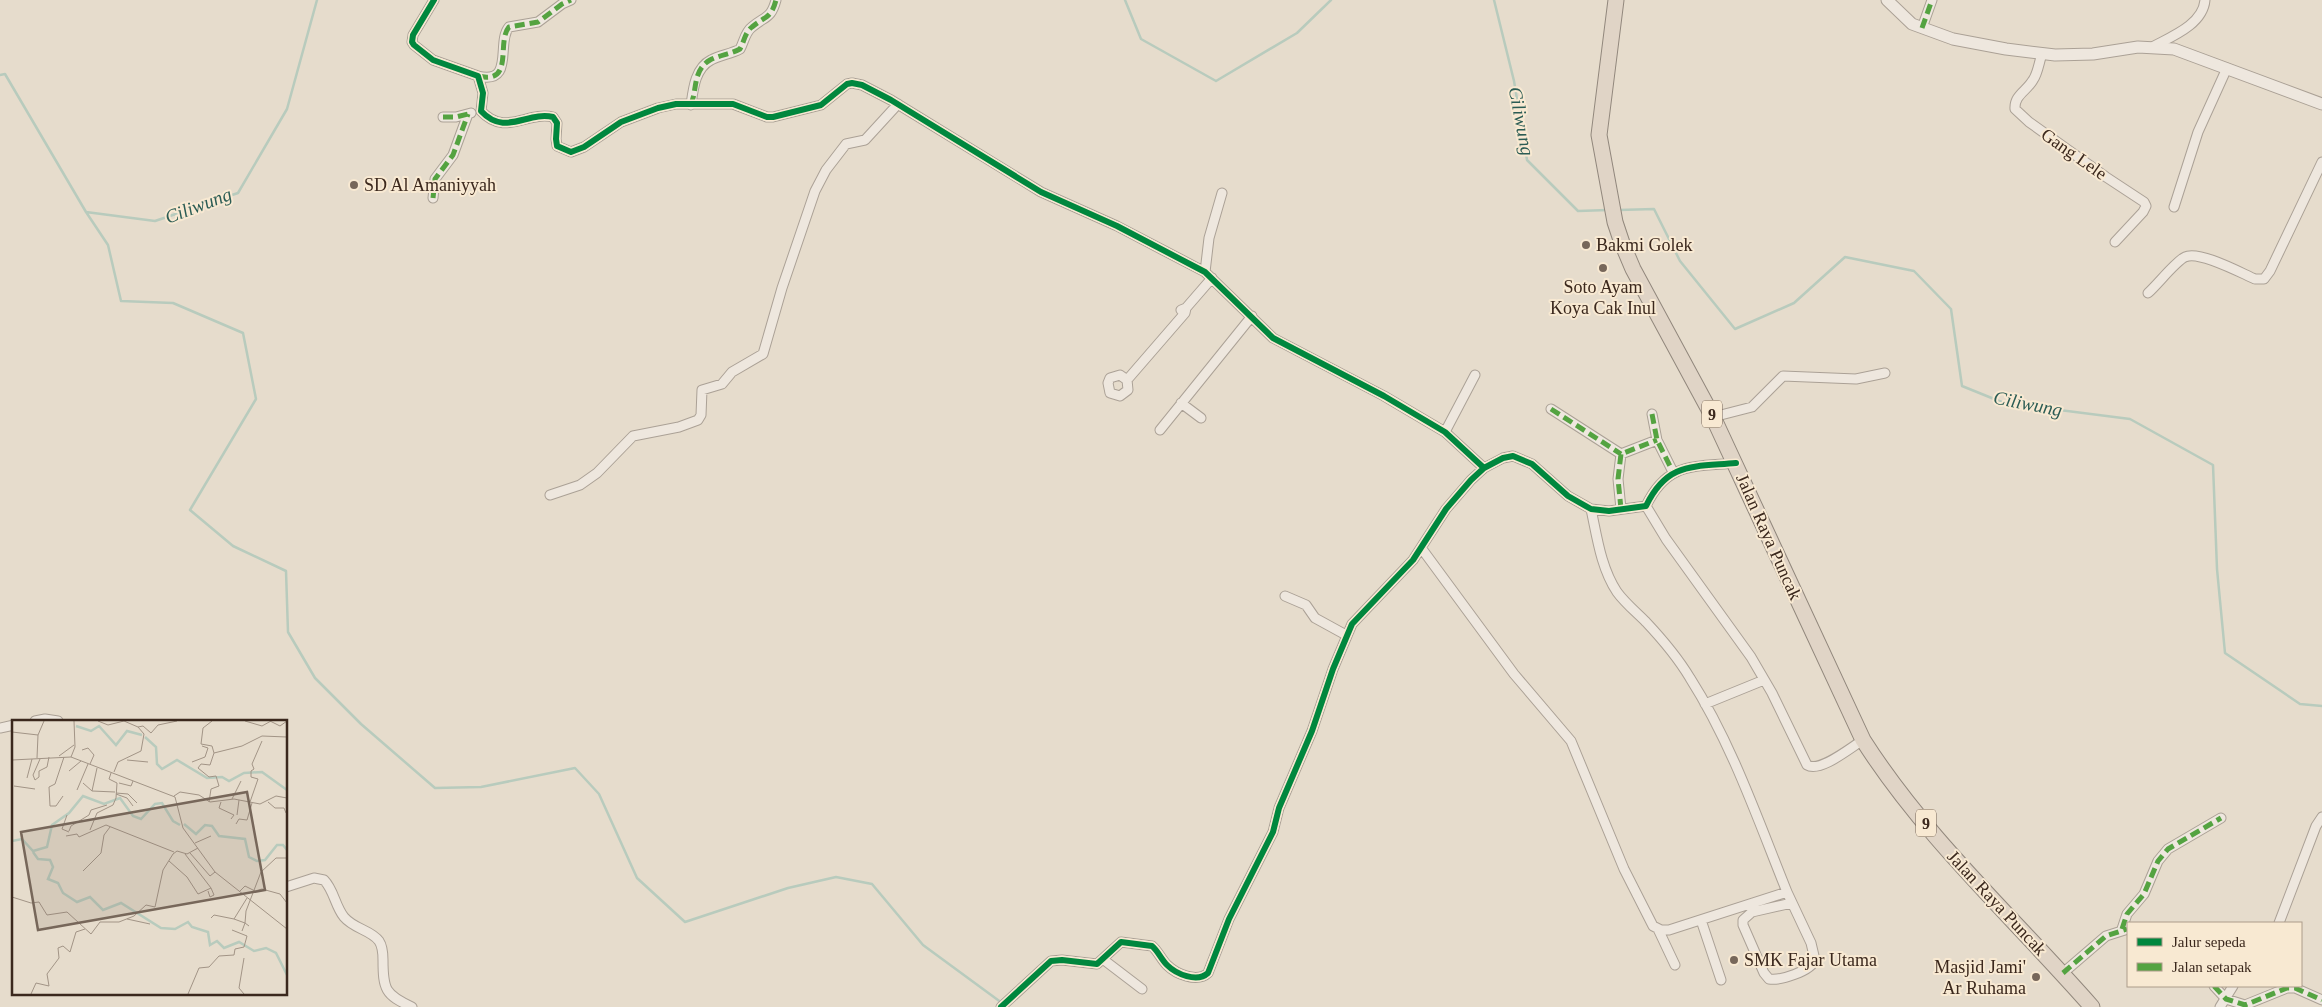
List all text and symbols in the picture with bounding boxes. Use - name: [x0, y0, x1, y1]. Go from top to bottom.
- water label: Ciliwung: [1505, 85, 1538, 157]
- street label: Gang Lele: [2037, 124, 2111, 184]
- place label: SD Al Amaniyyah: [364, 175, 496, 195]
- marker: SD Al Amaniyyah: [348, 179, 360, 191]
- water label: Ciliwung: [162, 183, 234, 228]
- place label: Bakmi Golek: [1596, 235, 1693, 255]
- marker: Bakmi Golek: [1580, 239, 1592, 251]
- marker: Soto Ayam Koya Cak Inul: [1597, 262, 1609, 274]
- place label: Soto Ayam Koya Cak Inul: [1550, 277, 1656, 318]
- water label: Ciliwung: [1992, 387, 2064, 420]
- road number: 9: [1702, 400, 1722, 428]
- street label: Jalan Raya Puncak: [1732, 471, 1806, 603]
- inset map: [12, 720, 288, 994]
- road number: 9: [1916, 810, 1936, 836]
- street label: Jalan Raya Puncak: [1943, 846, 2051, 960]
- legend: [2127, 922, 2302, 987]
- text: Jalur sepeda: [2172, 934, 2246, 950]
- place label: SMK Fajar Utama: [1744, 950, 1877, 970]
- marker: SMK Fajar Utama: [1728, 954, 1740, 966]
- place label: Masjid Jami' Ar Ruhama: [1934, 957, 2026, 998]
- text: Jalan setapak: [2172, 959, 2252, 975]
- marker: Masjid Jami' Ar Ruhama: [2030, 971, 2042, 983]

